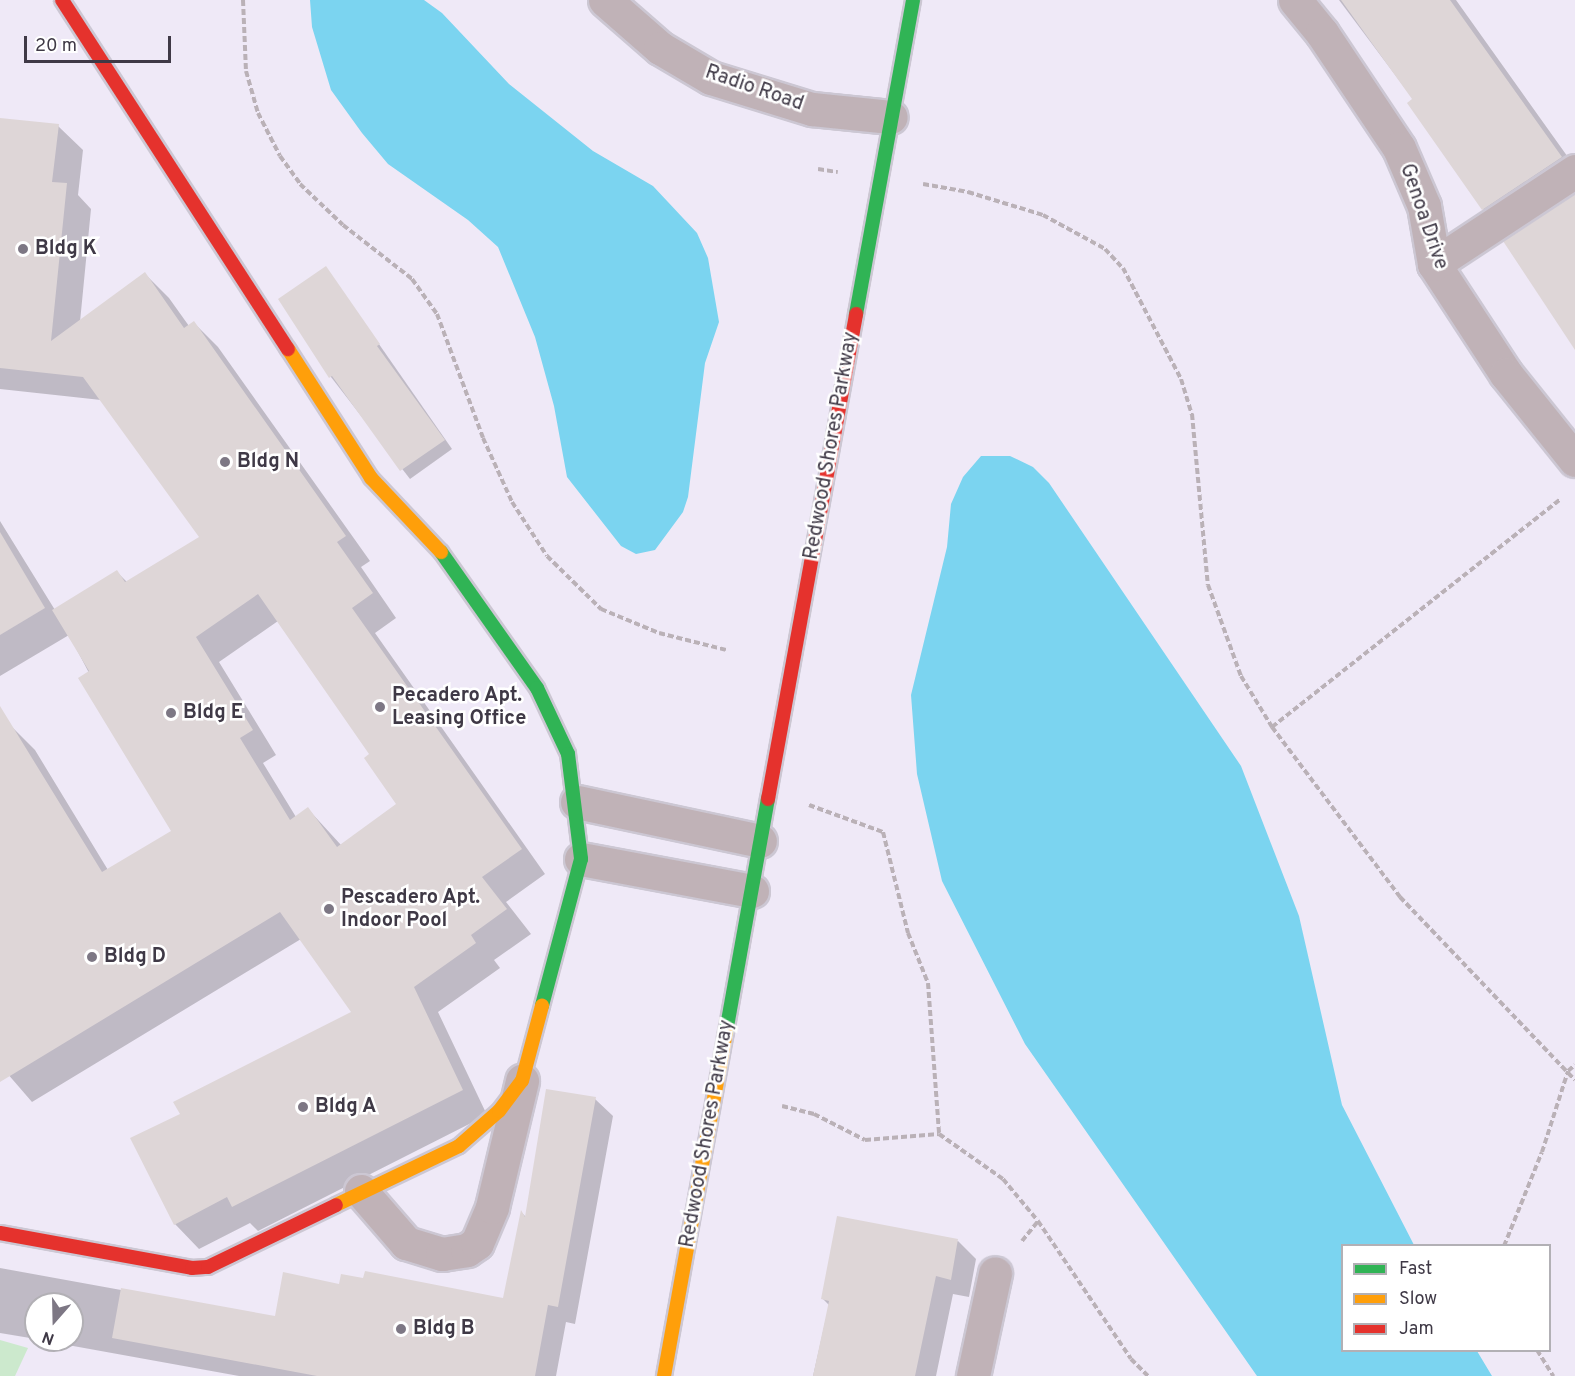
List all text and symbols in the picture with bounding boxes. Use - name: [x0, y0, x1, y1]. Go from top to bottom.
- scale bar: [27, 24, 174, 62]
- text: 20 m: [35, 35, 77, 58]
- street label: Radio Road: [702, 61, 806, 117]
- street label: Genoa Drive: [1394, 161, 1452, 273]
- place label: Bldg K: [35, 237, 97, 261]
- marker: Bldg K: [16, 242, 30, 256]
- street label: Redwood Shores Parkway: [800, 330, 864, 562]
- place label: Bldg N: [237, 450, 299, 474]
- marker: Bldg N: [218, 455, 232, 469]
- place label: Pecadero Apt. Leasing Office: [392, 684, 526, 731]
- marker: Pecadero Apt. Leasing Office: [373, 700, 387, 714]
- place label: Bldg E: [183, 701, 243, 725]
- marker: Bldg E: [164, 706, 178, 720]
- place label: Pescadero Apt. Indoor Pool: [341, 886, 481, 933]
- marker: Pescadero Apt. Indoor Pool: [322, 902, 336, 916]
- place label: Bldg D: [104, 945, 166, 969]
- marker: Bldg D: [85, 950, 99, 964]
- street label: Redwood Shores Parkway: [676, 1018, 740, 1250]
- place label: Bldg A: [315, 1095, 377, 1119]
- marker: Bldg A: [296, 1100, 310, 1114]
- legend: [1341, 1244, 1551, 1352]
- text: Fast: [1399, 1258, 1432, 1281]
- text: Slow: [1399, 1288, 1437, 1311]
- north arrow: [24, 1292, 84, 1352]
- place label: Bldg B: [413, 1317, 475, 1341]
- text: Jam: [1399, 1318, 1434, 1341]
- marker: Bldg B: [394, 1322, 408, 1336]
- text: N: [40, 1326, 57, 1348]

